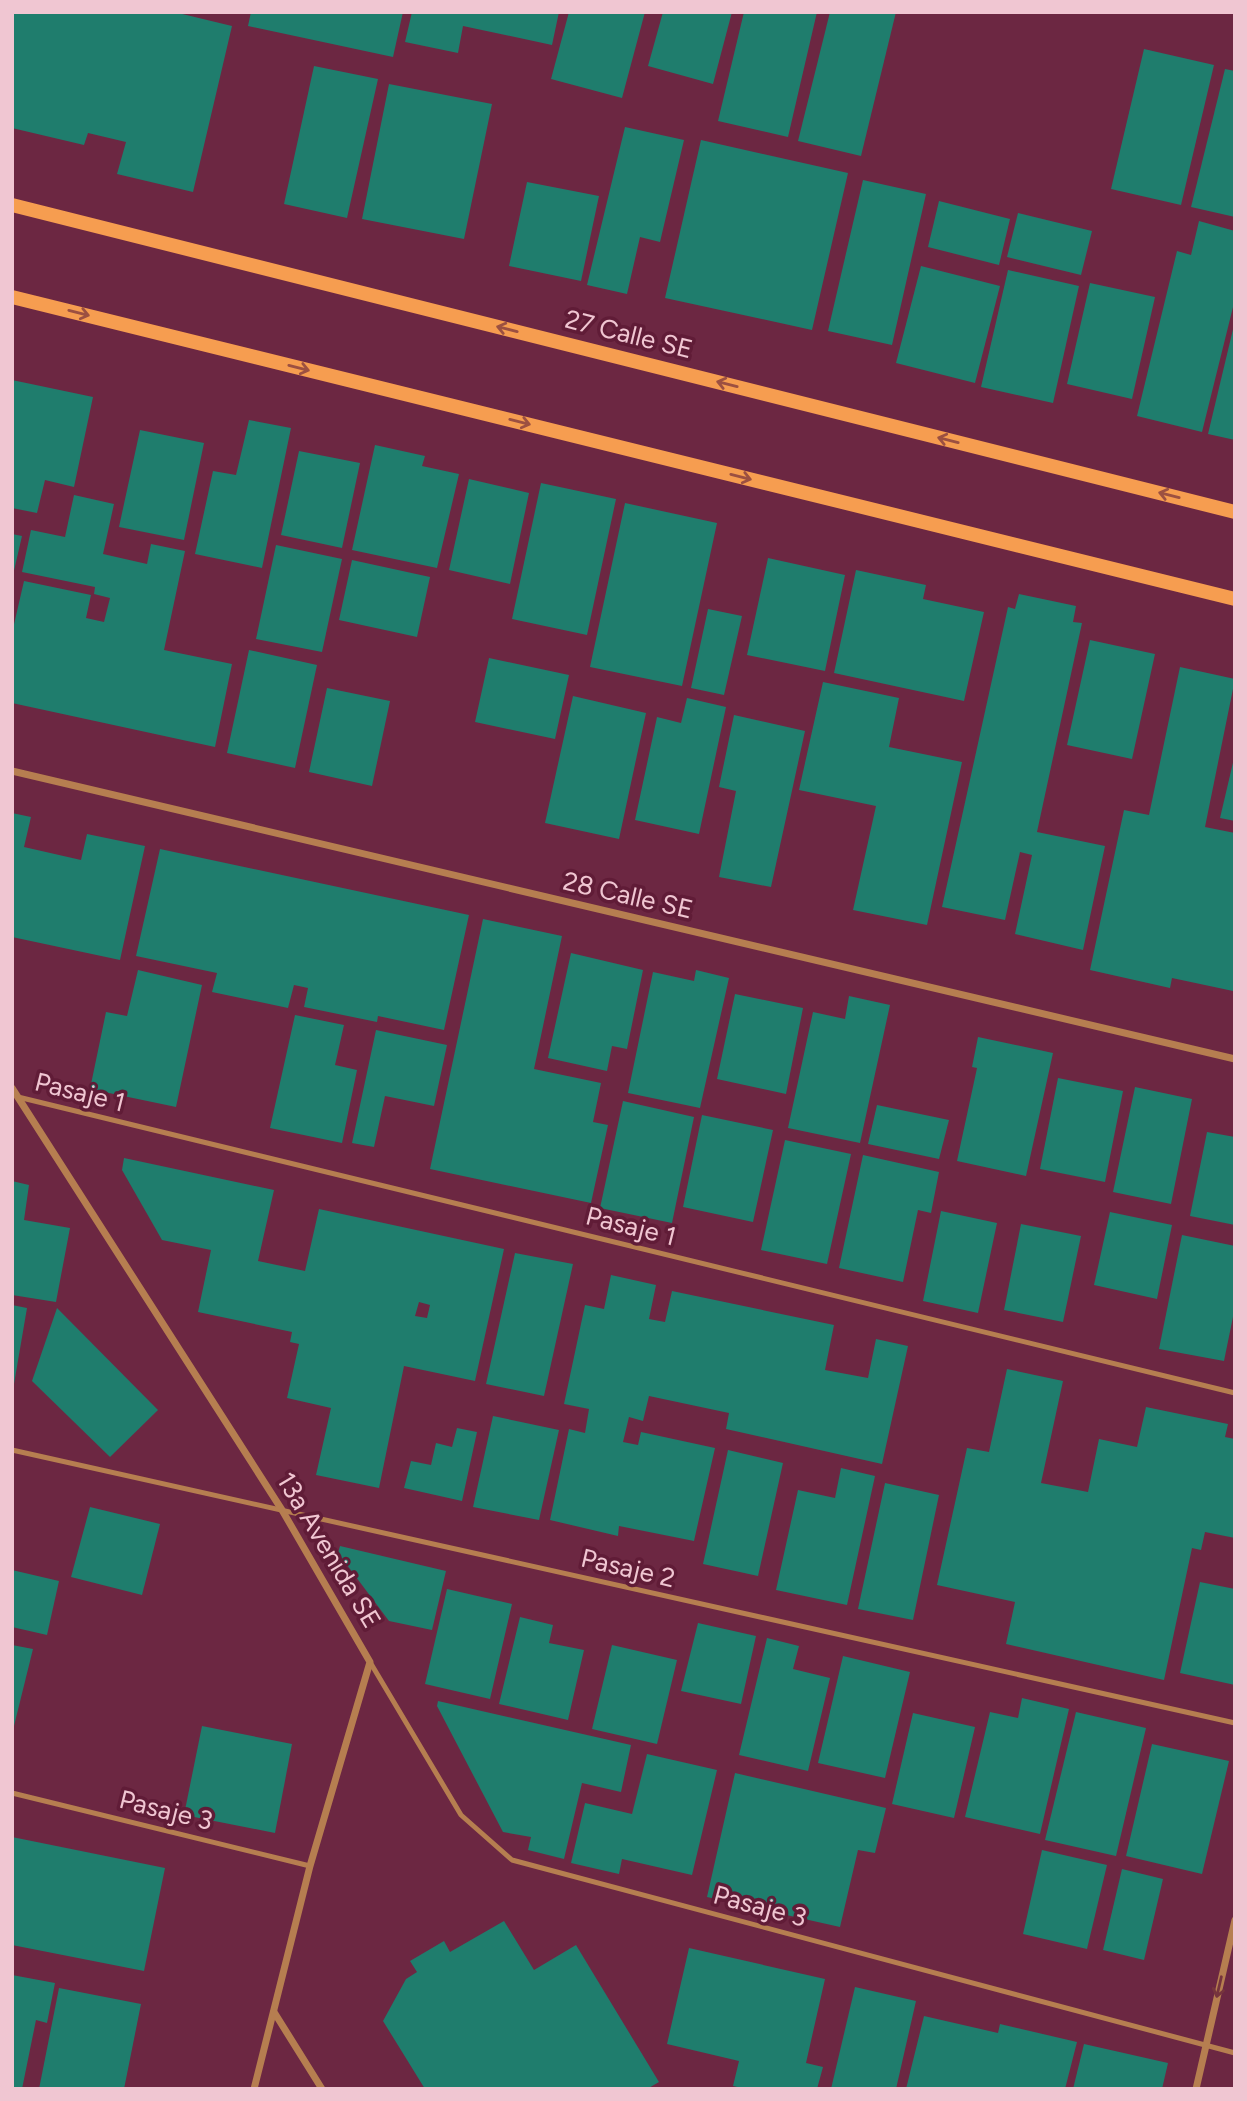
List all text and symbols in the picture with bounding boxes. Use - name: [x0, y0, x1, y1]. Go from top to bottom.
- street label: 27 Calle SE: [562, 303, 696, 365]
- one-way arrow: [67, 307, 89, 320]
- one-way arrow: [496, 322, 518, 335]
- one-way arrow: [287, 361, 310, 375]
- one-way arrow: [716, 377, 739, 390]
- one-way arrow: [508, 416, 531, 429]
- one-way arrow: [937, 433, 960, 446]
- one-way arrow: [729, 471, 752, 484]
- one-way arrow: [1158, 488, 1180, 501]
- street label: 28 Calle SE: [560, 865, 696, 925]
- street label: Pasaje 1: [32, 1065, 128, 1119]
- street label: Pasaje 1: [583, 1199, 679, 1253]
- street label: 13a Avenida SE: [270, 1466, 388, 1634]
- street label: Pasaje 2: [578, 1542, 678, 1594]
- street label: Pasaje 3: [116, 1783, 216, 1837]
- street label: Pasaje 3: [710, 1878, 810, 1934]
- one-way arrow: [1212, 1975, 1225, 1997]

